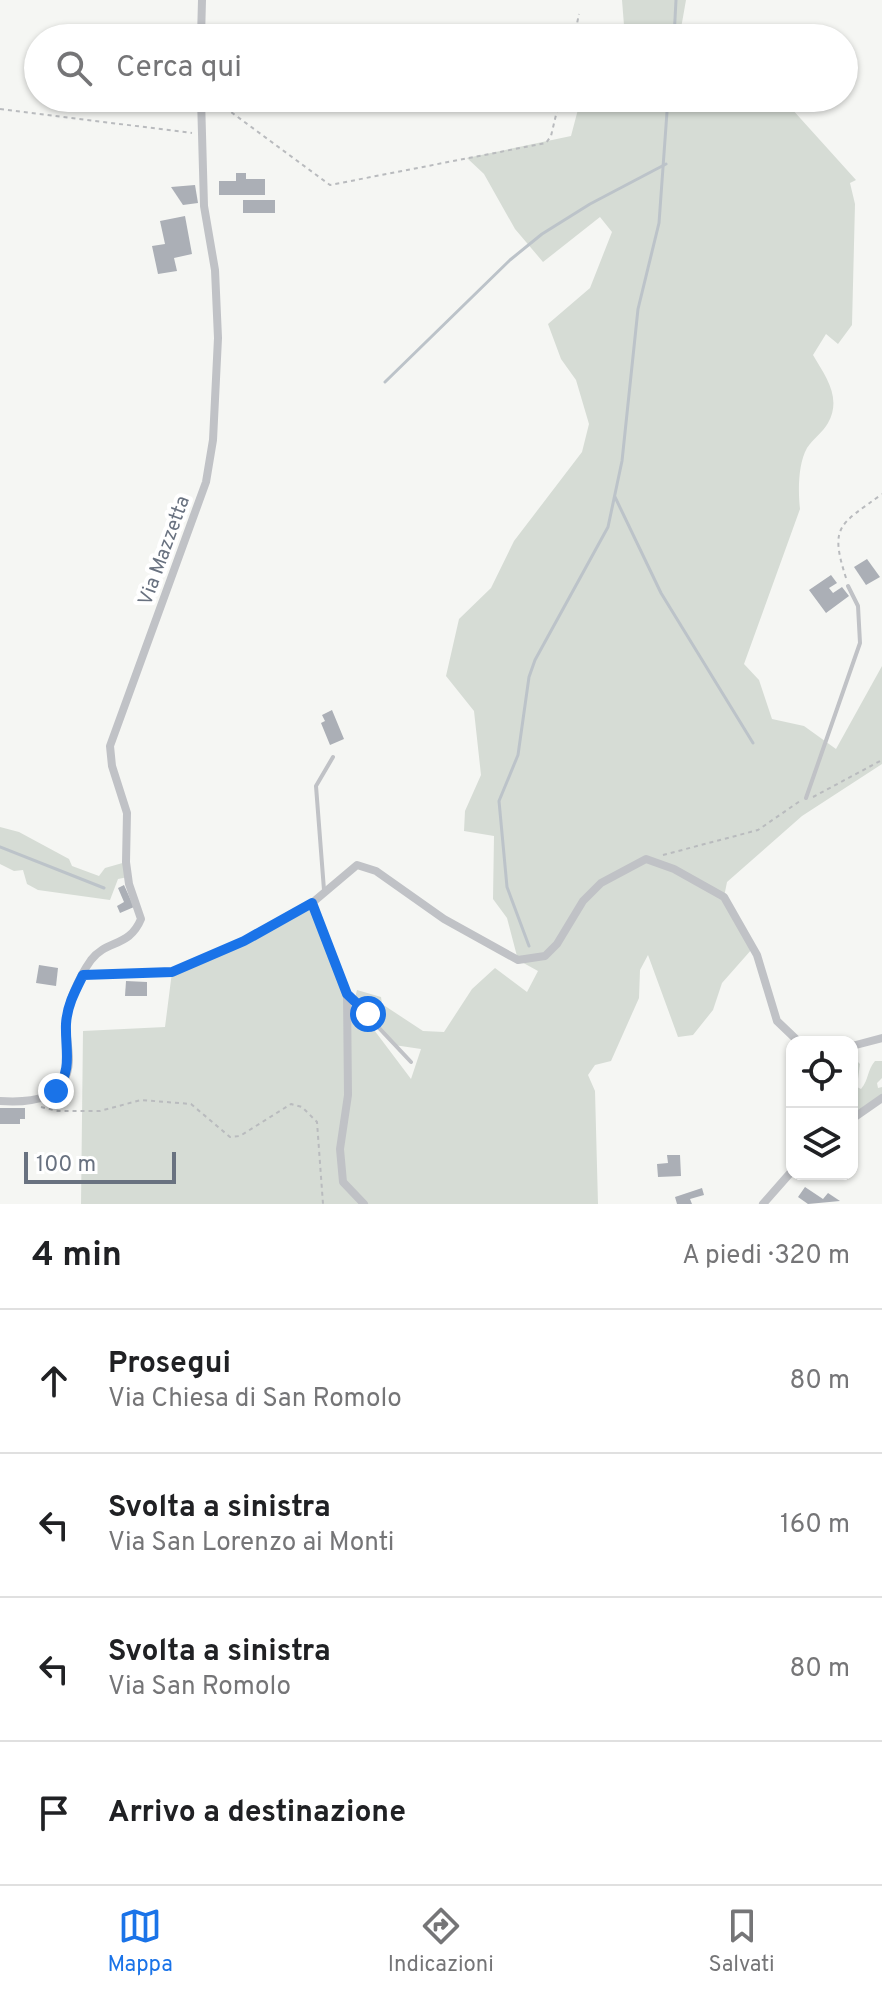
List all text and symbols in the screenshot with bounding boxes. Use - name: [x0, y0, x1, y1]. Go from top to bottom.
- search box: [24, 24, 858, 112]
- icon: search: [52, 46, 96, 90]
- text: Cerca qui: [116, 50, 242, 87]
- street label: Via Mazzetta: [133, 492, 197, 610]
- route start: [350, 996, 386, 1032]
- map controls: [786, 1036, 858, 1180]
- button: locate: [786, 1036, 858, 1108]
- route end: [38, 1073, 74, 1109]
- button: layers: [786, 1108, 858, 1180]
- scale bar: [24, 1148, 176, 1184]
- text: 100 m: [36, 1152, 96, 1179]
- text: 4 min: [32, 1235, 122, 1278]
- text: A piedi · 320 m: [682, 1240, 850, 1273]
- text: Prosegui: [108, 1346, 231, 1383]
- icon: ahead: [32, 1359, 76, 1403]
- text: 80 m: [790, 1365, 850, 1398]
- text: Via Chiesa di San Romolo: [108, 1383, 402, 1416]
- text: Svolta a sinistra: [108, 1490, 331, 1527]
- icon: left: [32, 1503, 76, 1547]
- text: 160 m: [780, 1509, 850, 1542]
- text: Via San Lorenzo ai Monti: [108, 1527, 394, 1560]
- text: Svolta a sinistra: [108, 1634, 331, 1671]
- icon: left: [32, 1647, 76, 1691]
- text: 80 m: [790, 1653, 850, 1686]
- text: Via San Romolo: [108, 1671, 291, 1704]
- icon: arrive: [32, 1791, 76, 1835]
- text: Arrivo a destinazione: [108, 1795, 406, 1832]
- tab: Mappa: [107, 1904, 173, 1979]
- tab: Indicazioni: [388, 1904, 494, 1979]
- tab: Salvati: [709, 1904, 775, 1979]

